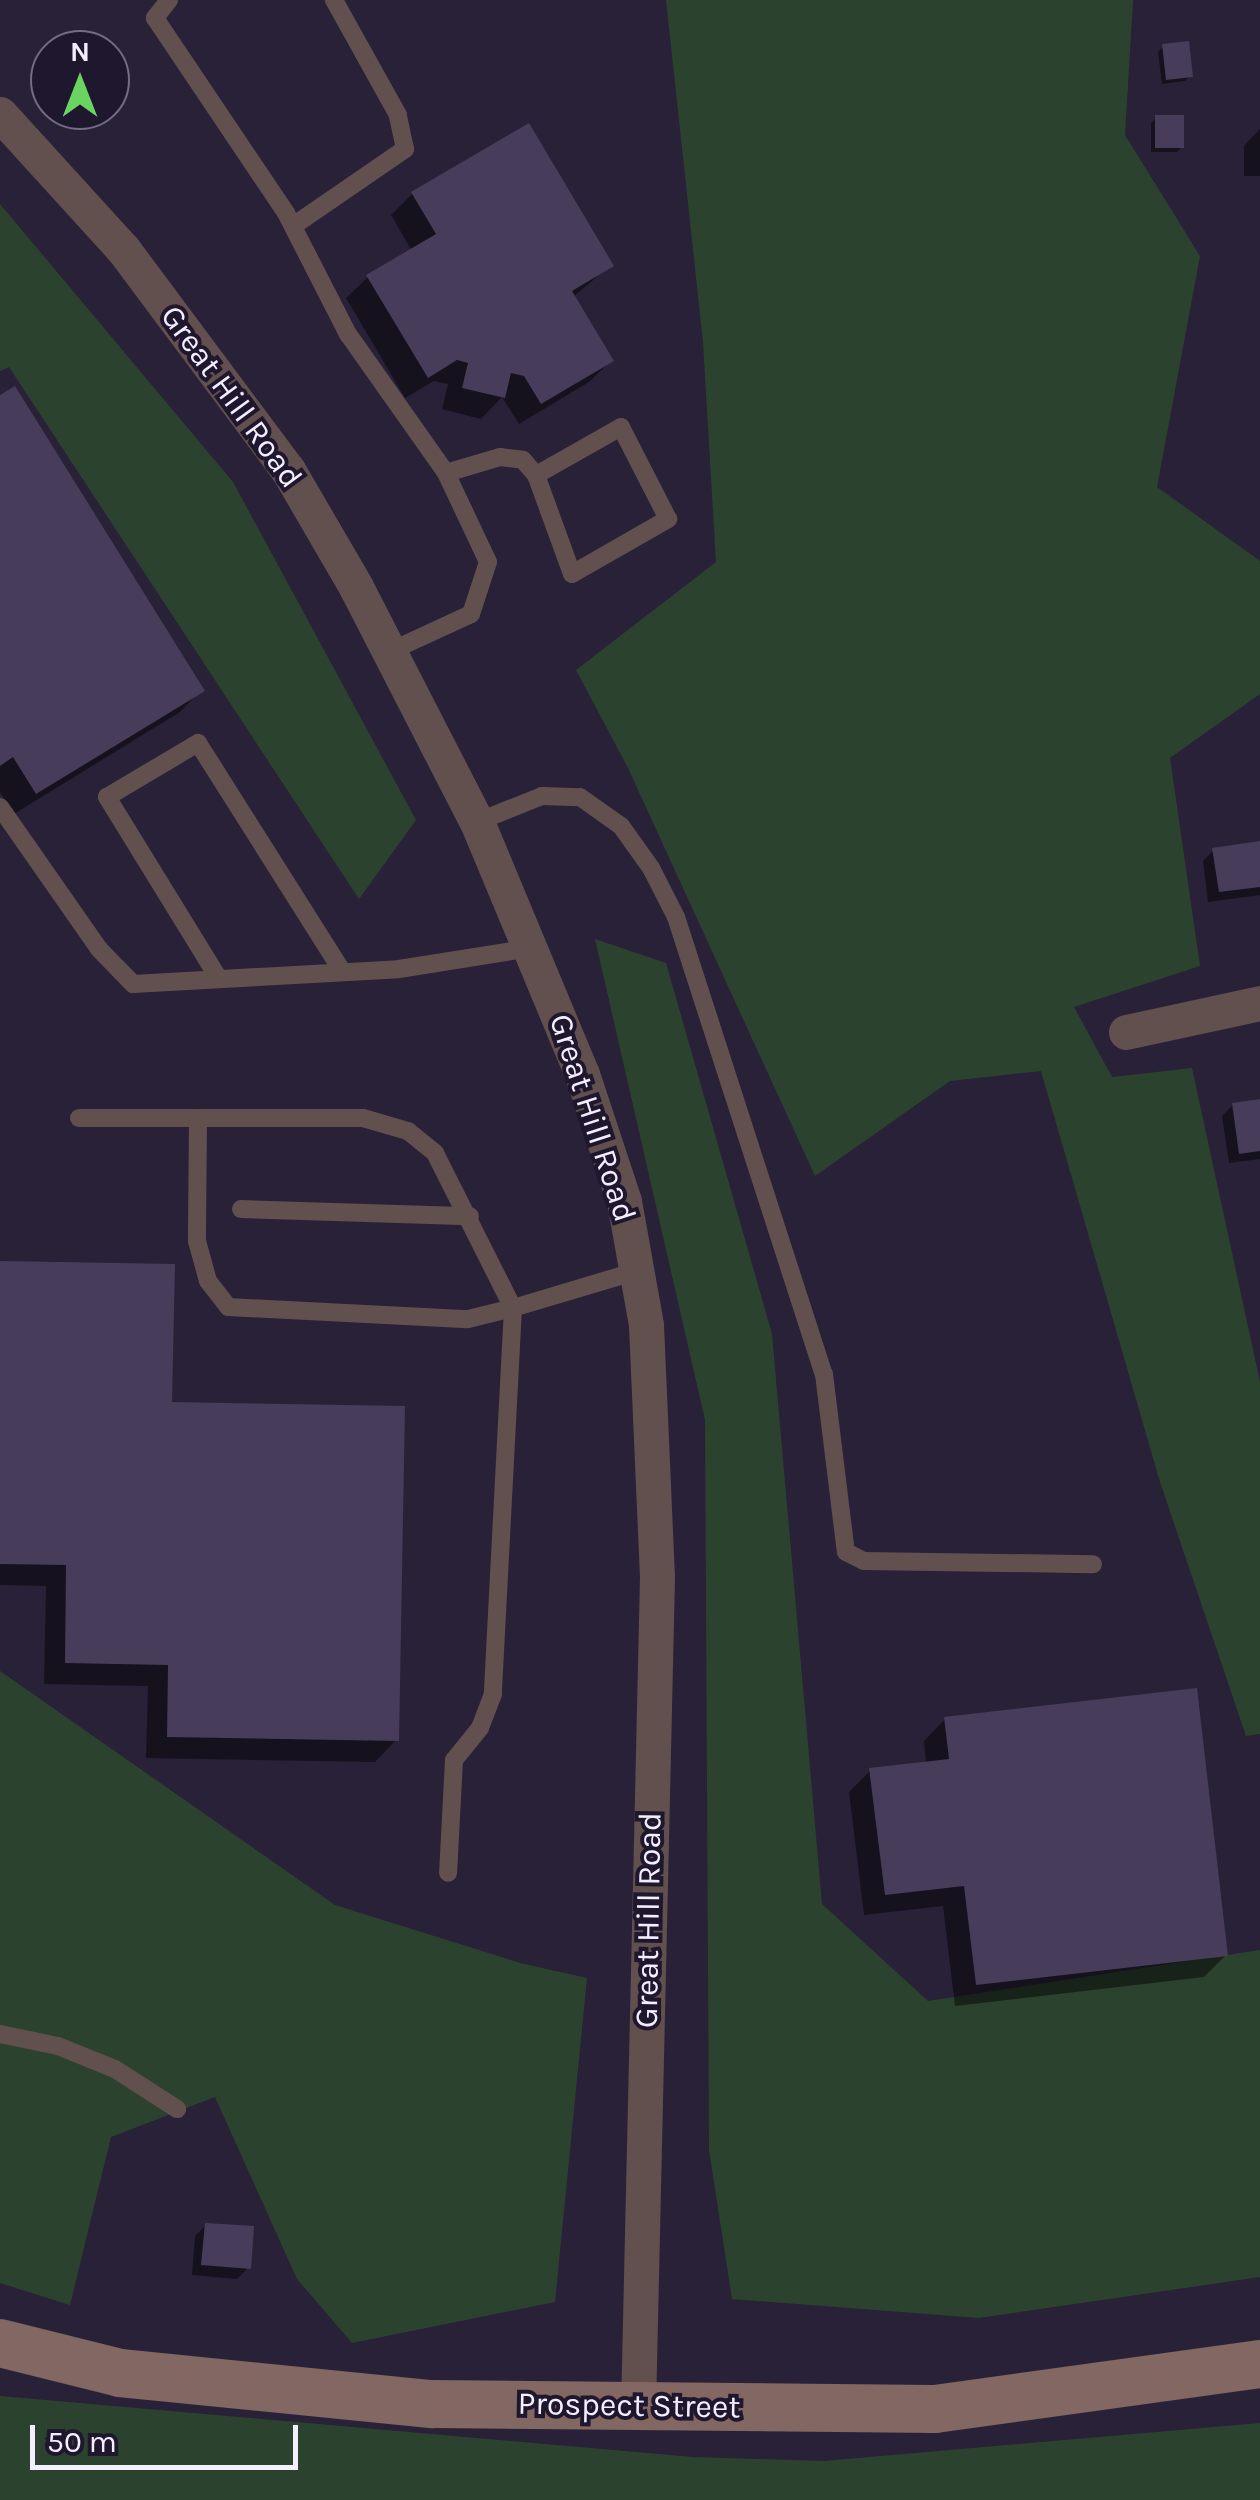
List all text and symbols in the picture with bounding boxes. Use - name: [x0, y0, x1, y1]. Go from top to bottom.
- north arrow: [30, 30, 130, 130]
- text: N: [70, 35, 90, 68]
- street label: Great Hill Road: [152, 298, 310, 496]
- street label: Great Hill Road: [540, 1009, 644, 1227]
- street label: Great Hill Road: [628, 1812, 670, 2028]
- street label: Prospect Street: [517, 2385, 741, 2427]
- scale bar: [35, 2405, 302, 2467]
- text: 50 m: [47, 2424, 117, 2460]

